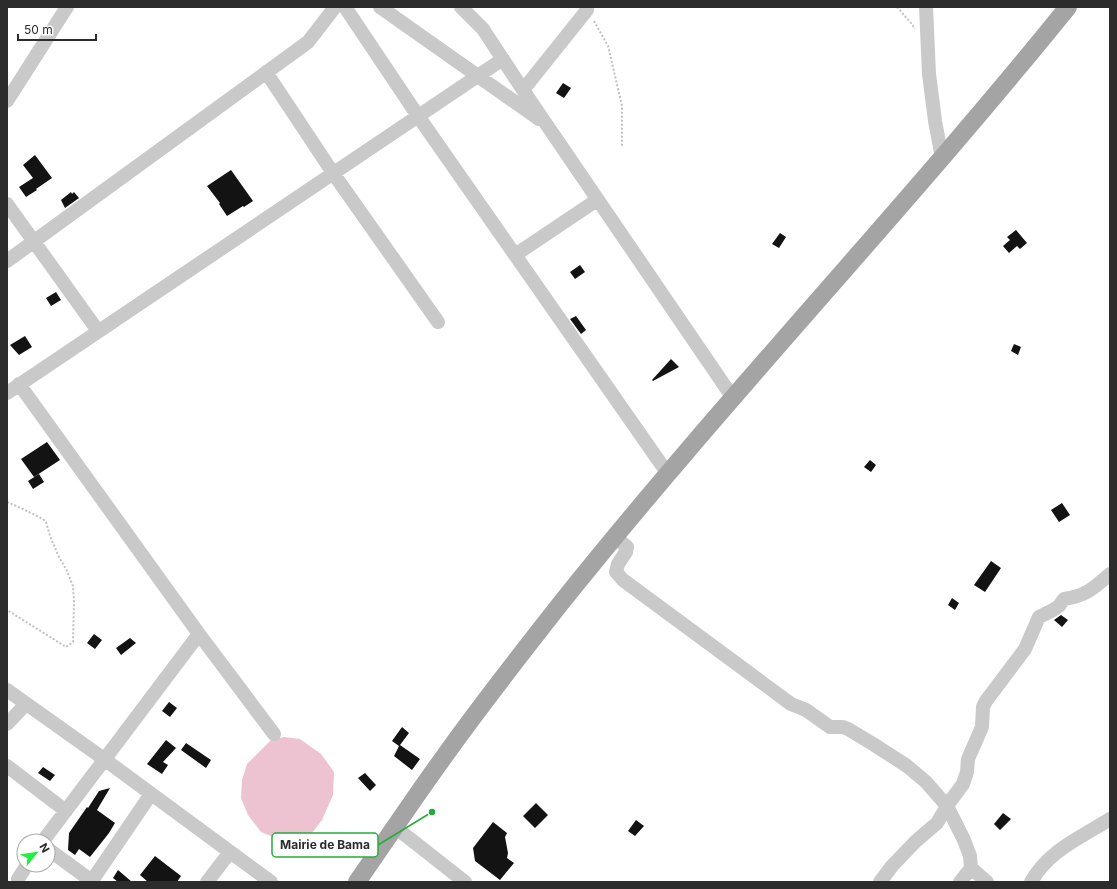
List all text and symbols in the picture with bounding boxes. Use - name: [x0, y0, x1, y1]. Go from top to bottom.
- scale bar: [18, 16, 96, 42]
- text: 50 m: [24, 22, 53, 37]
- north arrow: [16, 833, 56, 873]
- callout: Mairie de Bama: [272, 833, 378, 857]
- text: Mairie de Bama: [280, 837, 370, 852]
- text: N: [37, 841, 53, 855]

